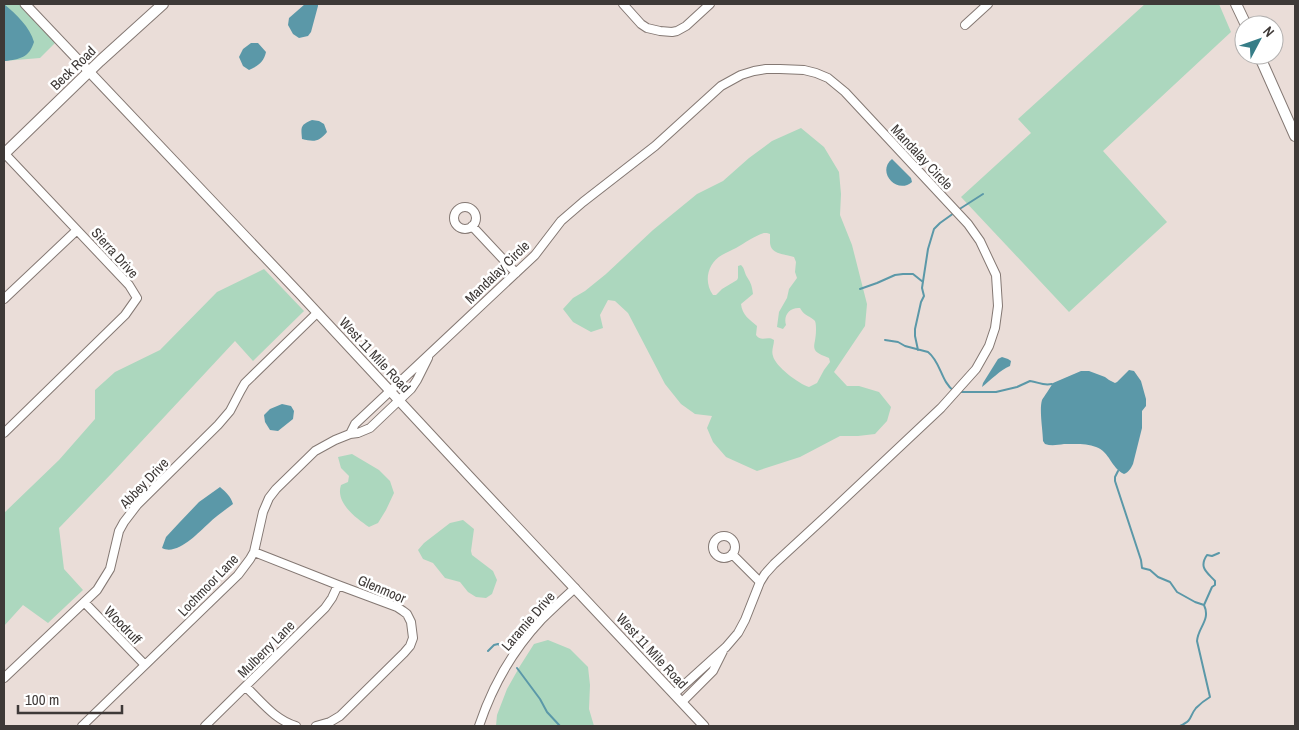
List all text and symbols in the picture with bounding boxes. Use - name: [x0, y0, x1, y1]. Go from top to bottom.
- north arrow: [1234, 15, 1284, 65]
- text: N: [1259, 22, 1278, 41]
- street label: Beck Road: [47, 42, 99, 94]
- street label: Mandalay Circle: [887, 121, 957, 193]
- street label: Sierra Drive: [88, 224, 142, 282]
- street label: Mandalay Circle: [461, 237, 533, 307]
- street label: West 11 Mile Road: [335, 314, 415, 396]
- street label: Abbey Drive: [115, 454, 172, 513]
- street label: Lochmoor Lane: [174, 550, 242, 620]
- street label: Glenmoor: [355, 571, 409, 607]
- street label: Laramie Drive: [497, 588, 559, 654]
- street label: Woodruff: [100, 602, 146, 648]
- street label: West 11 Mile Road: [612, 610, 692, 692]
- street label: Mulberry Lane: [234, 617, 298, 681]
- scale bar: [18, 682, 121, 714]
- text: 100 m: [25, 689, 59, 710]

